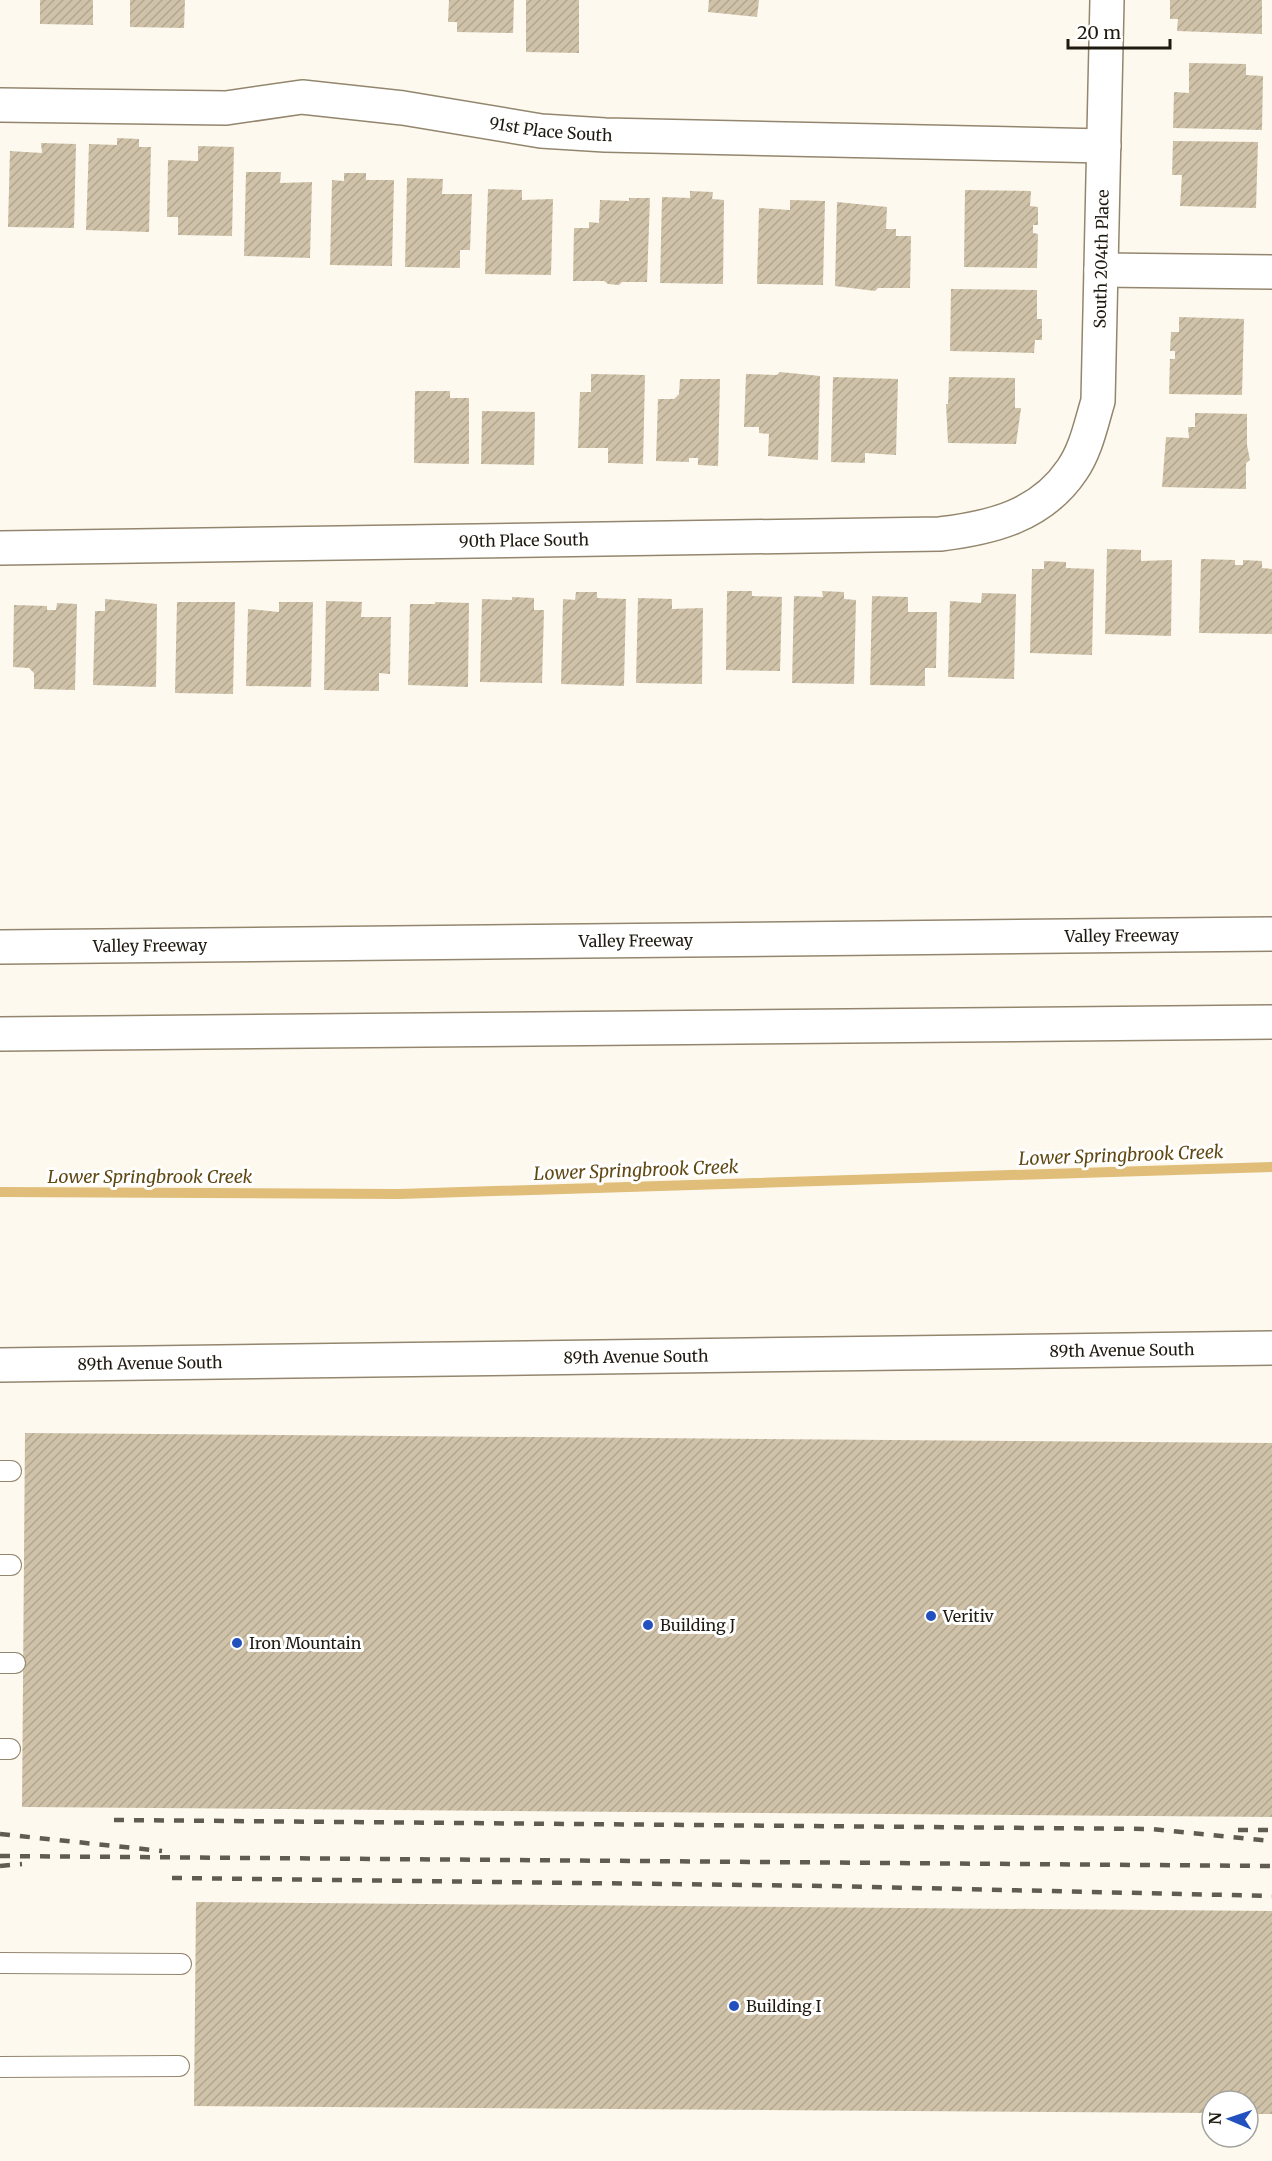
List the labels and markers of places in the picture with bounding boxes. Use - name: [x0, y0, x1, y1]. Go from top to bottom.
- place label: Veritiv: [942, 1606, 995, 1626]
- marker: Veritiv: [924, 1609, 938, 1623]
- place label: Building J: [660, 1615, 736, 1635]
- marker: Building J: [641, 1618, 655, 1632]
- place label: Iron Mountain: [249, 1633, 362, 1653]
- marker: Iron Mountain: [230, 1636, 244, 1650]
- place label: Building I: [746, 1996, 822, 2016]
- marker: Building I: [727, 1999, 741, 2013]

